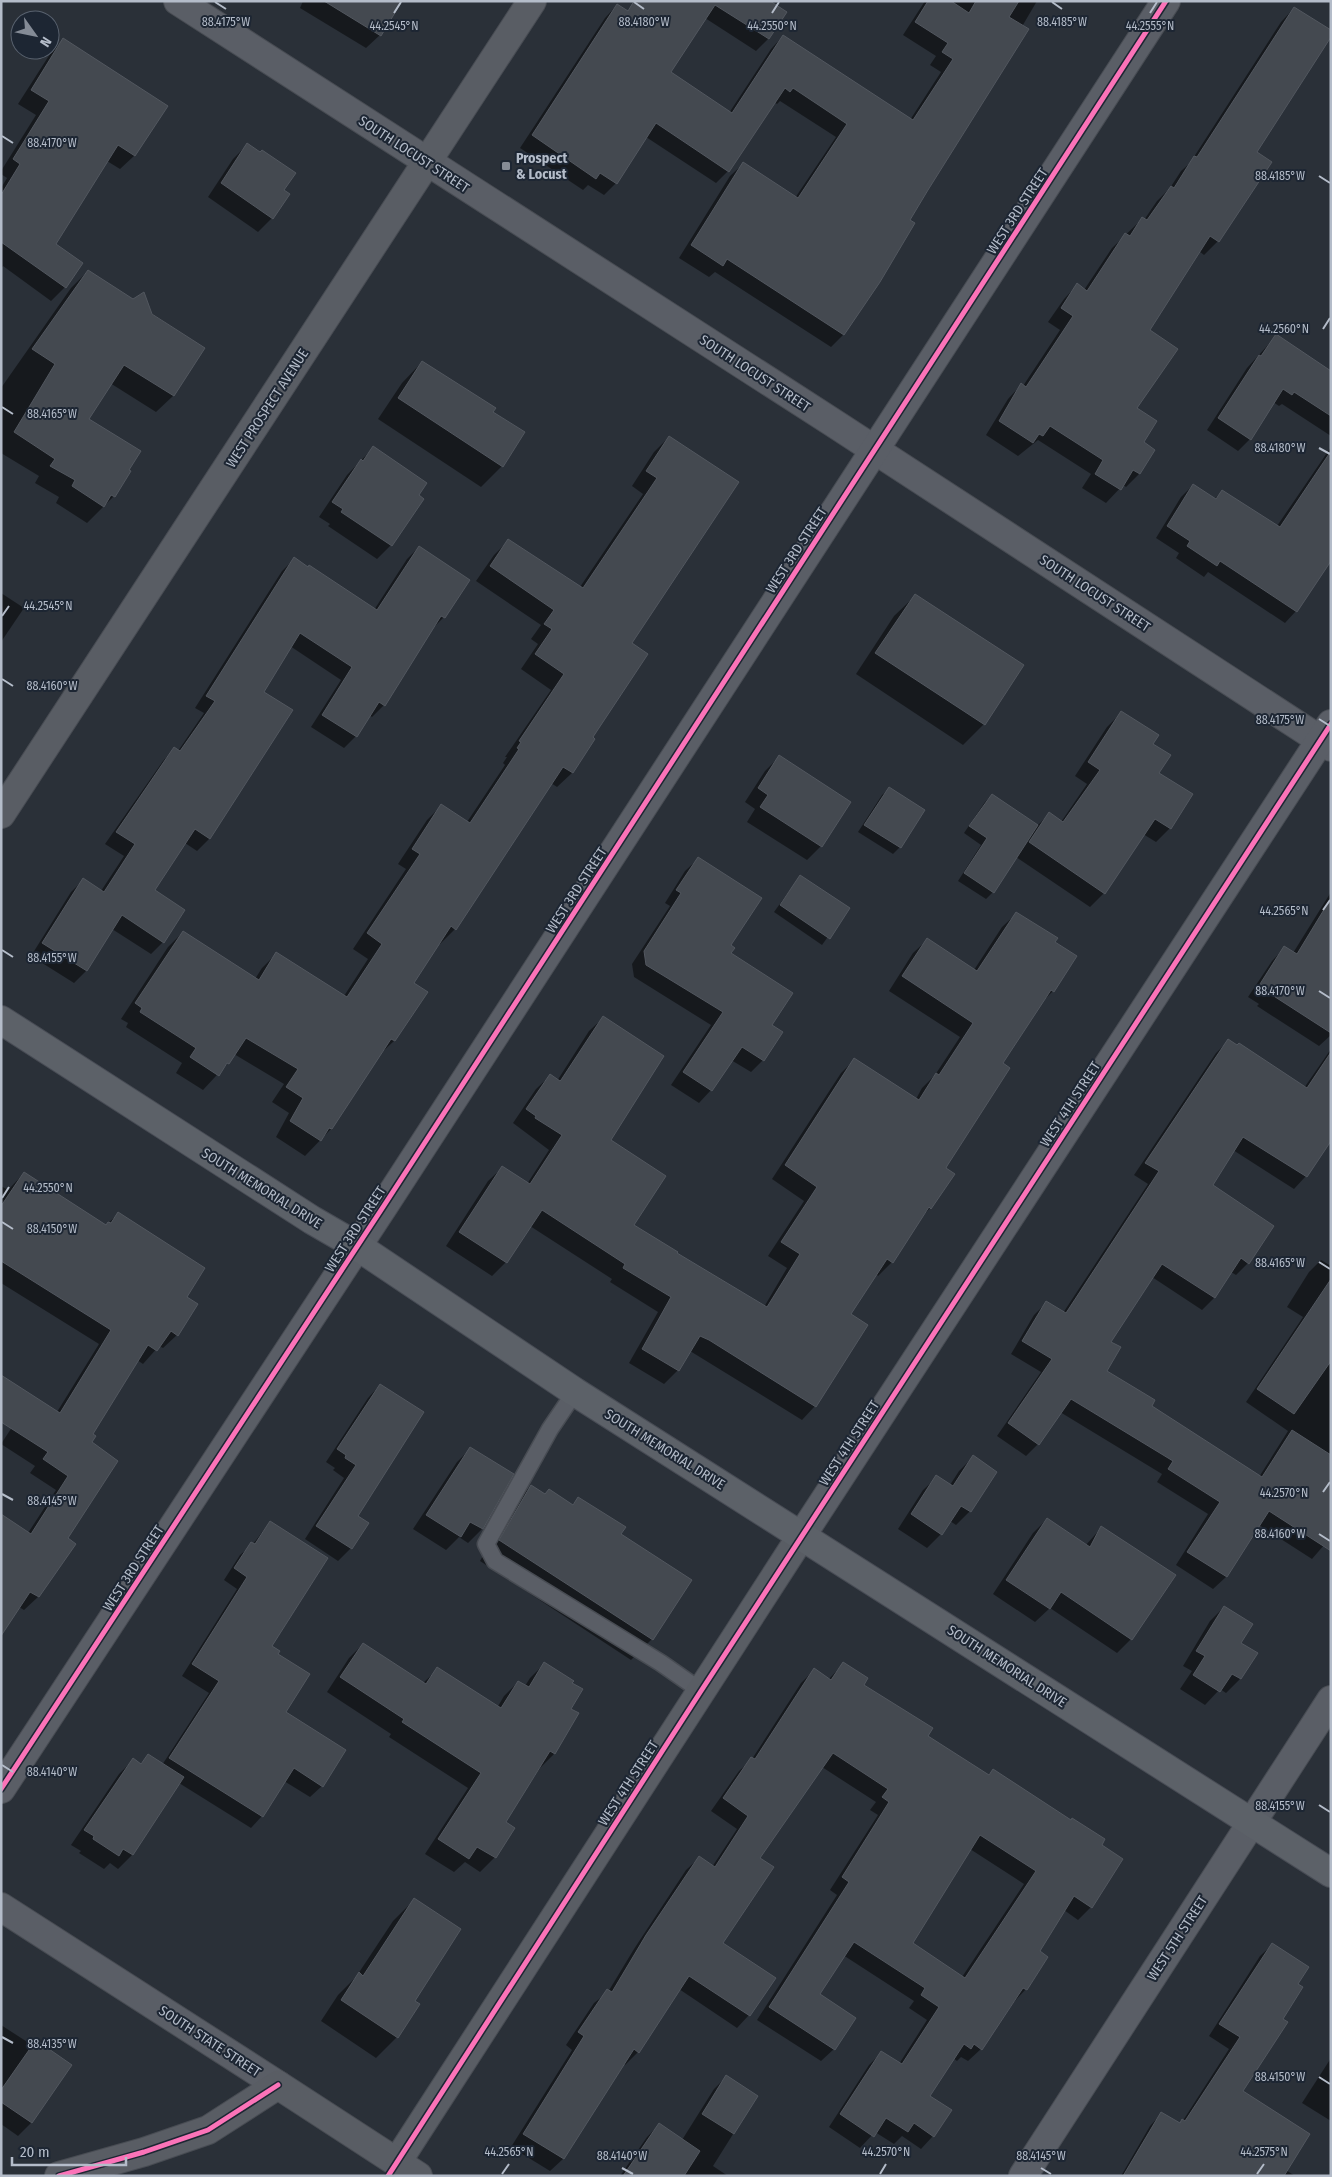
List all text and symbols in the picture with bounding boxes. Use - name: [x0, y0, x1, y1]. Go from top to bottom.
- north arrow: [10, 10, 60, 60]
- text: 88.4175°W: [202, 15, 250, 29]
- text: 88.4180°W: [619, 15, 669, 29]
- text: 88.4185°W: [1037, 15, 1087, 29]
- text: 44.2545°N: [370, 19, 418, 33]
- text: 44.2550°N: [747, 19, 797, 33]
- text: 44.2555°N: [1126, 19, 1174, 33]
- text: N: [36, 34, 55, 50]
- street label: SOUTH LOCUST STREET: [355, 112, 473, 197]
- text: 88.4170°W: [27, 136, 77, 150]
- place label: Prospect & Locust: [516, 150, 568, 183]
- marker: Prospect & Locust: [500, 160, 512, 172]
- street label: WEST 3RD STREET: [983, 165, 1052, 257]
- text: 88.4185°W: [1255, 169, 1305, 183]
- text: 44.2560°N: [1259, 322, 1309, 336]
- street label: SOUTH LOCUST STREET: [696, 331, 814, 416]
- street label: WEST PROSPECT AVENUE: [223, 345, 312, 471]
- text: 88.4165°W: [27, 407, 77, 421]
- text: 88.4180°W: [1255, 441, 1305, 455]
- street label: WEST 3RD STREET: [762, 504, 831, 596]
- street label: SOUTH LOCUST STREET: [1036, 551, 1154, 636]
- text: 44.2545°N: [24, 599, 72, 613]
- text: 88.4160°W: [27, 679, 77, 693]
- text: 88.4175°W: [1256, 713, 1304, 727]
- street label: WEST 3RD STREET: [542, 844, 611, 936]
- text: 44.2565°N: [1259, 904, 1309, 918]
- text: 88.4155°W: [27, 951, 77, 965]
- text: 88.4170°W: [1255, 984, 1305, 998]
- street label: WEST 4TH STREET: [1037, 1058, 1105, 1150]
- street label: SOUTH MEMORIAL DRIVE: [198, 1144, 325, 1233]
- text: 44.2550°N: [23, 1181, 73, 1195]
- street label: WEST 3RD STREET: [321, 1183, 390, 1275]
- text: 88.4150°W: [27, 1222, 77, 1236]
- text: 88.4165°W: [1255, 1256, 1305, 1270]
- street label: WEST 4TH STREET: [816, 1397, 884, 1489]
- street label: SOUTH MEMORIAL DRIVE: [601, 1405, 728, 1494]
- text: 44.2570°N: [1260, 1486, 1308, 1500]
- text: 88.4145°W: [27, 1494, 77, 1508]
- street label: WEST 3RD STREET: [99, 1522, 168, 1614]
- text: 88.4160°W: [1255, 1527, 1305, 1541]
- street label: SOUTH MEMORIAL DRIVE: [944, 1622, 1070, 1712]
- street label: WEST 4TH STREET: [595, 1737, 663, 1829]
- text: 88.4140°W: [27, 1765, 77, 1779]
- text: 88.4155°W: [1255, 1799, 1305, 1813]
- street label: WEST 5TH STREET: [1144, 1892, 1211, 1984]
- street label: SOUTH STATE STREET: [156, 2002, 264, 2081]
- text: 88.4135°W: [27, 2037, 77, 2051]
- text: 88.4150°W: [1255, 2070, 1305, 2084]
- scale bar: [12, 2134, 126, 2166]
- text: 20 m: [20, 2143, 50, 2161]
- text: 44.2565°N: [484, 2145, 534, 2159]
- text: 44.2570°N: [862, 2145, 910, 2159]
- text: 44.2575°N: [1240, 2145, 1288, 2159]
- text: 88.4140°W: [597, 2149, 647, 2163]
- text: 88.4145°W: [1016, 2149, 1066, 2163]

